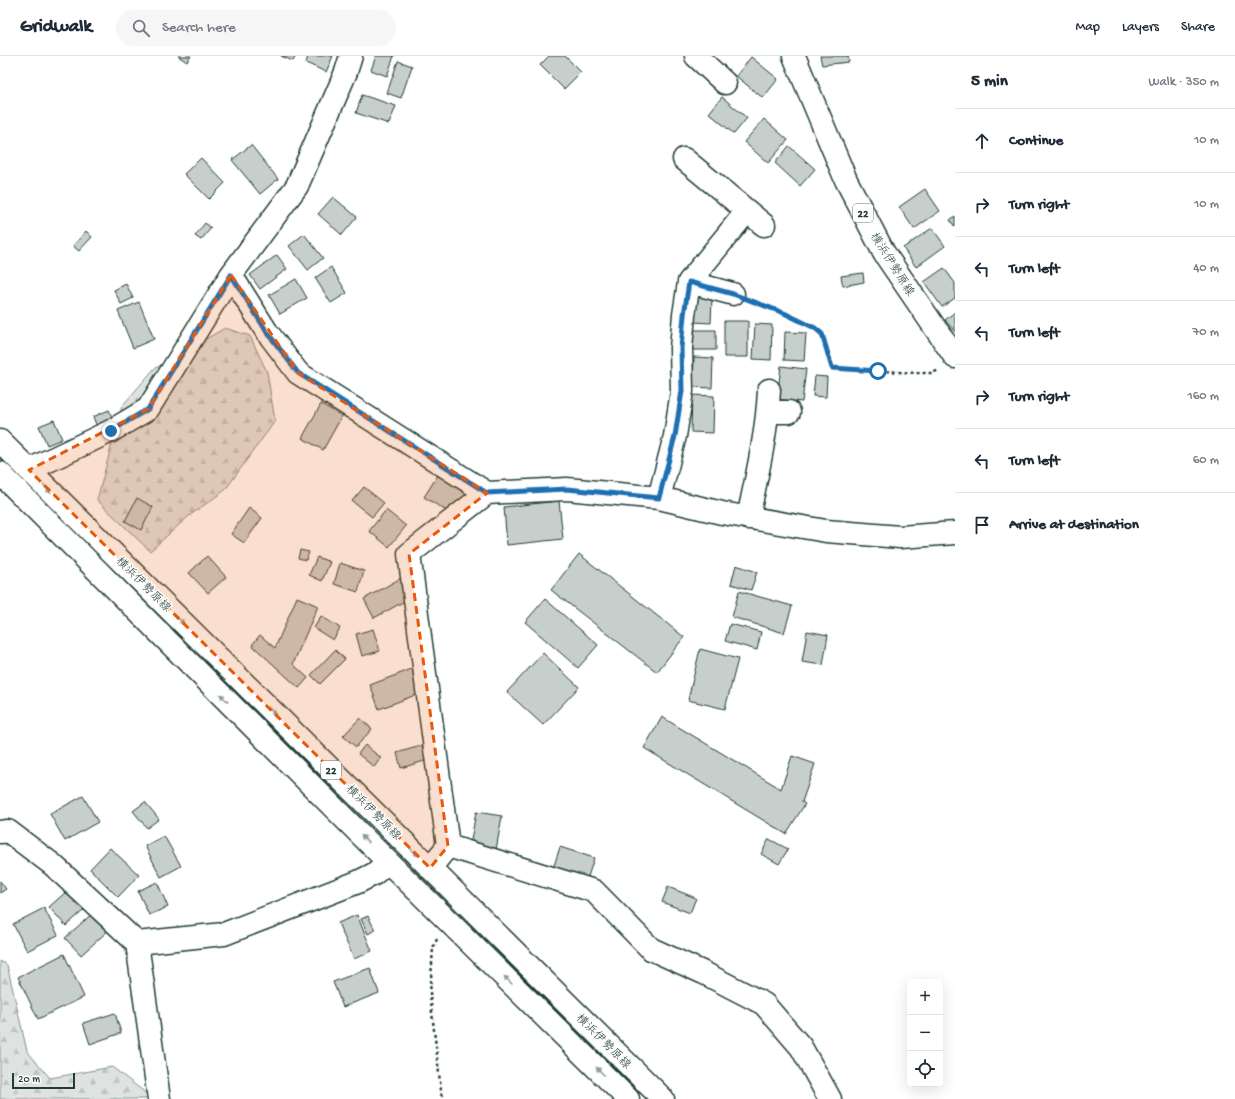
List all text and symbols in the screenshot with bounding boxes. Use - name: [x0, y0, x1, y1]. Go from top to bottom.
- search box: [116, 10, 396, 46]
- text: Gridwalk: [20, 16, 92, 39]
- icon: search: [130, 17, 152, 39]
- text: Search here: [162, 19, 236, 37]
- text: Map: [1076, 19, 1100, 36]
- text: Layers: [1122, 19, 1159, 36]
- text: Share: [1181, 19, 1215, 36]
- text: 5 min: [971, 72, 1008, 92]
- text: Walk · 350 m: [1149, 75, 1219, 90]
- icon: ahead: [971, 130, 993, 152]
- text: Continue: [1009, 132, 1063, 150]
- text: 10 m: [1194, 133, 1219, 148]
- icon: right: [971, 194, 993, 216]
- text: Turn right: [1009, 196, 1069, 214]
- text: 10 m: [1194, 197, 1219, 212]
- road number: 22: [853, 204, 873, 222]
- street label: 横浜伊勢原線: [866, 230, 917, 299]
- icon: left: [971, 258, 993, 280]
- text: Turn left: [1009, 260, 1060, 278]
- text: 40 m: [1193, 261, 1219, 276]
- icon: left: [971, 322, 993, 344]
- text: Turn left: [1009, 324, 1060, 342]
- text: 70 m: [1193, 325, 1219, 340]
- route start: [869, 362, 887, 380]
- icon: right: [971, 386, 993, 408]
- text: Turn right: [1009, 388, 1069, 406]
- text: 160 m: [1187, 389, 1219, 404]
- route end: [102, 422, 120, 440]
- icon: left: [971, 450, 993, 472]
- text: Turn left: [1009, 452, 1060, 470]
- text: 60 m: [1193, 453, 1219, 468]
- one-way arrow: [43, 484, 52, 494]
- icon: arrive: [971, 514, 993, 536]
- text: Arrive at destination: [1009, 516, 1139, 534]
- street label: 横浜伊勢原線: [112, 554, 174, 616]
- one-way arrow: [175, 615, 184, 625]
- one-way arrow: [219, 693, 229, 703]
- one-way arrow: [267, 706, 277, 716]
- road number: 22: [321, 761, 341, 779]
- street label: 横浜伊勢原線: [342, 782, 404, 844]
- one-way arrow: [360, 834, 370, 844]
- one-way arrow: [409, 847, 419, 857]
- one-way arrow: [503, 975, 513, 985]
- map controls: [907, 979, 943, 1087]
- button: +: [907, 979, 943, 1015]
- street label: 横浜伊勢原線: [572, 1011, 634, 1073]
- button: −: [907, 1015, 943, 1051]
- button: locate: [907, 1051, 943, 1087]
- one-way arrow: [595, 1067, 605, 1076]
- scale bar: [12, 1071, 75, 1090]
- text: 20 m: [18, 1074, 40, 1086]

